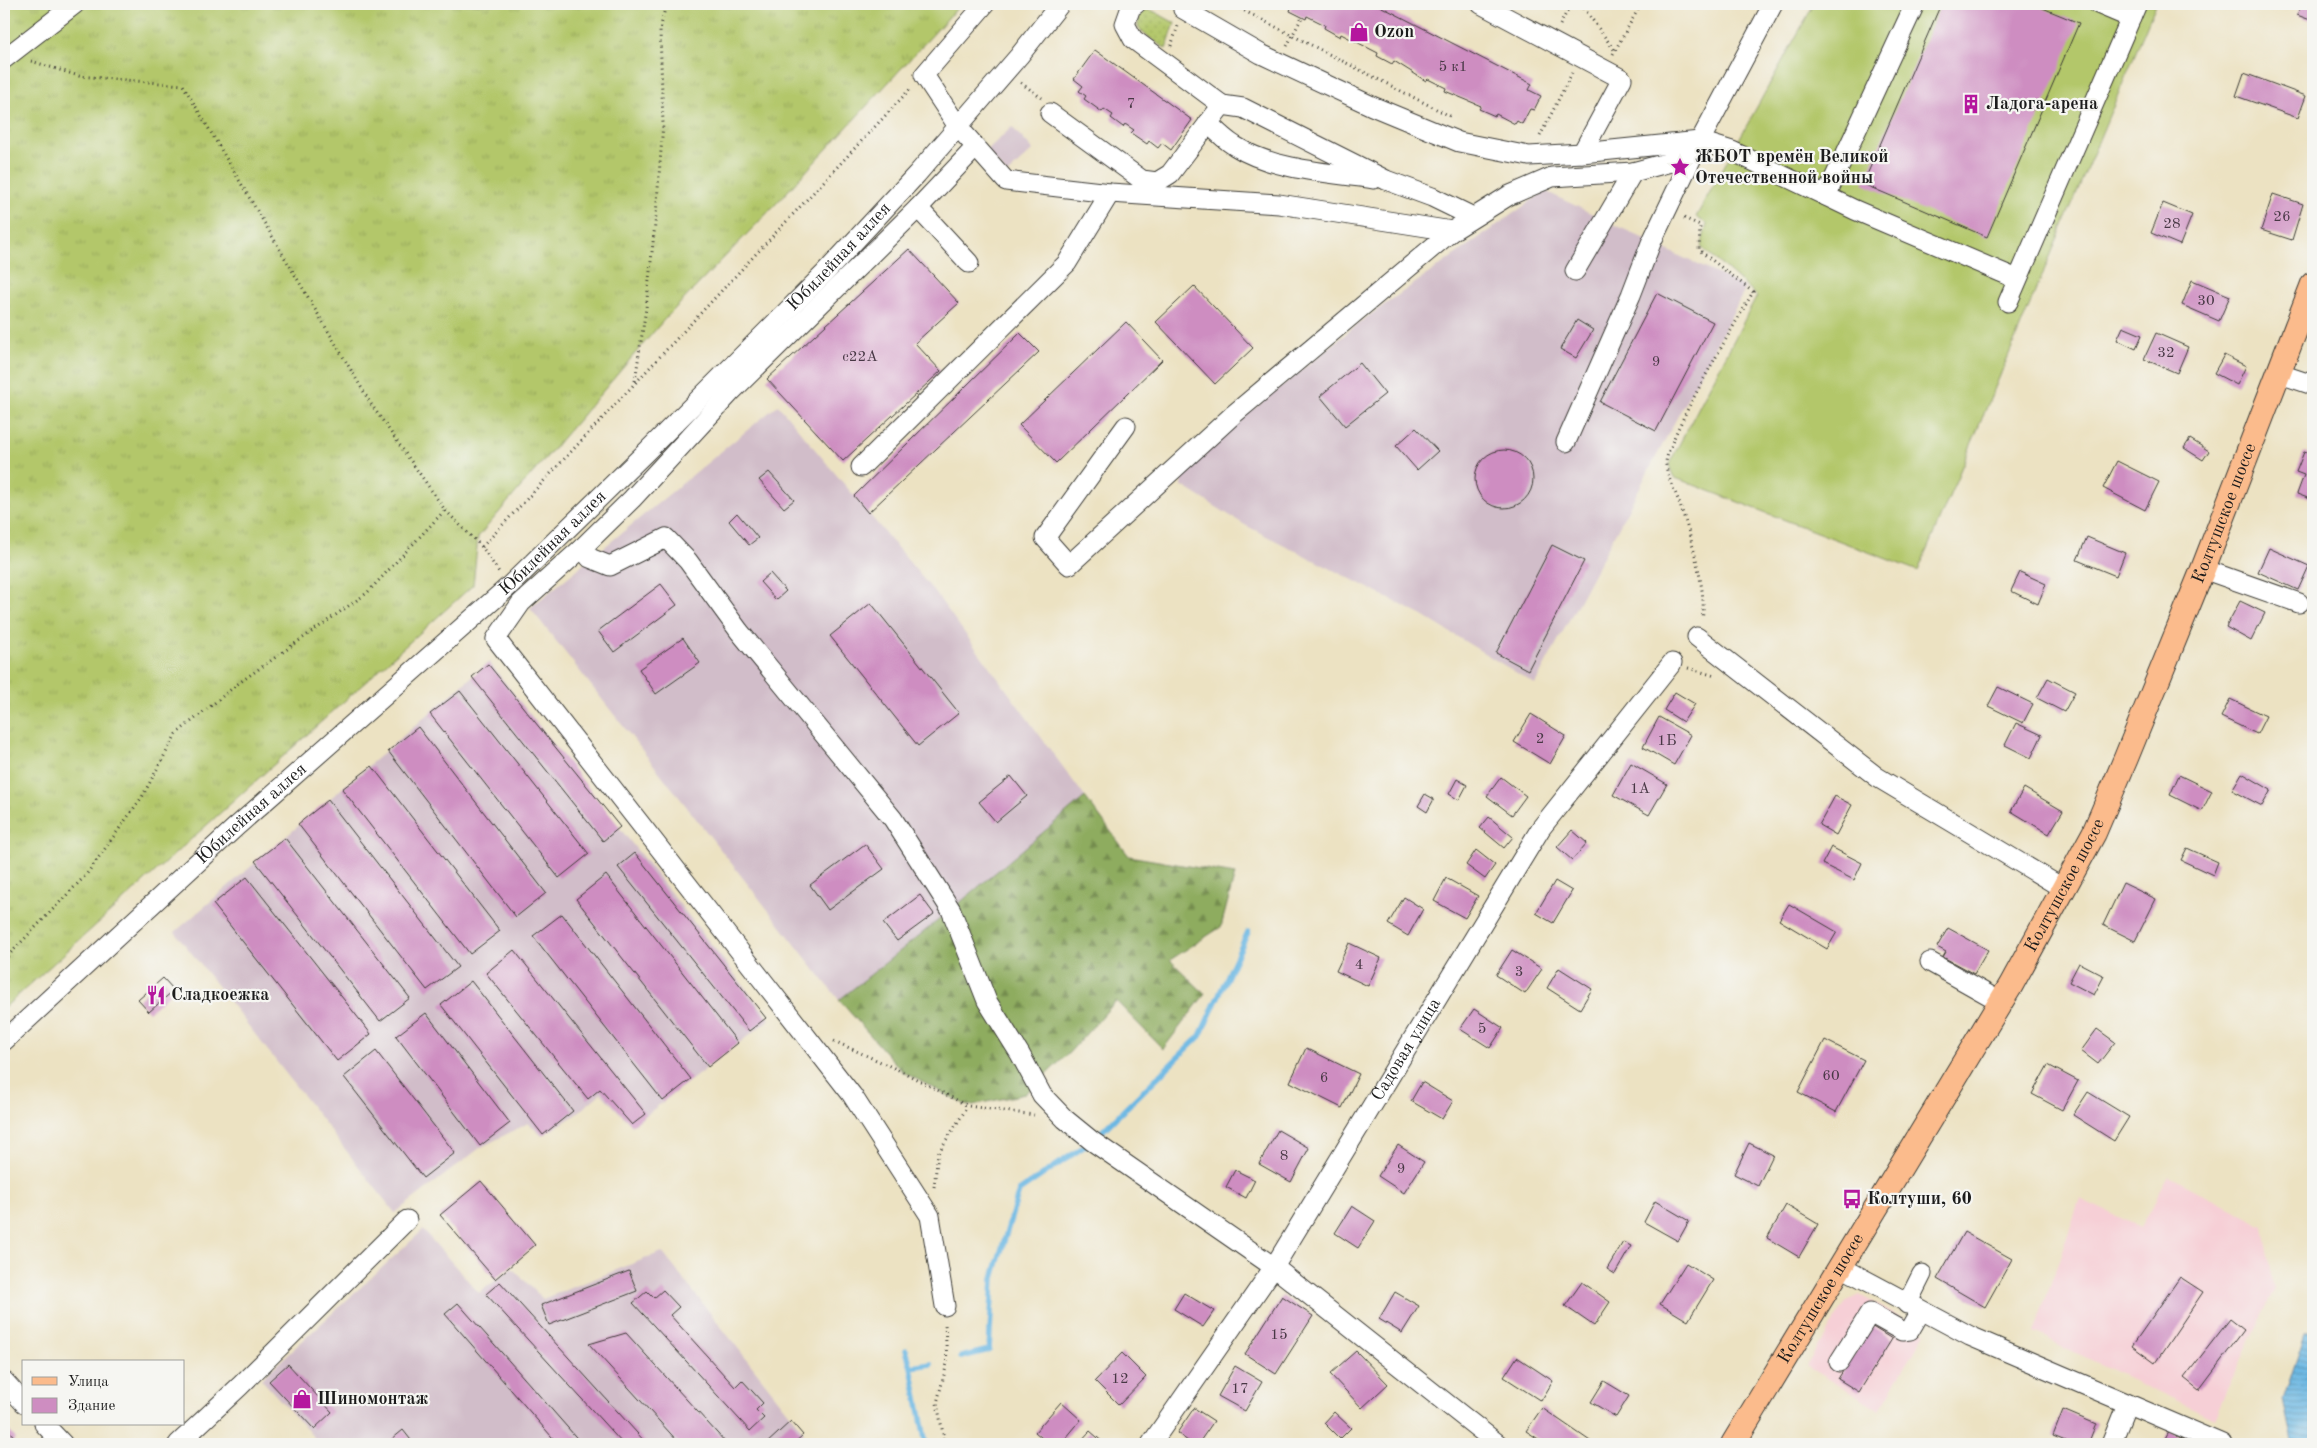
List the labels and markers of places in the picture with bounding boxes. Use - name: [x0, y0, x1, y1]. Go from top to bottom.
- shop icon: Ozon: [1348, 21, 1370, 43]
- place label: Ozon: [1374, 23, 1414, 41]
- building icon: Ладога-арена: [1960, 93, 1982, 115]
- place label: Ладога-арена: [1986, 95, 2098, 113]
- place label: ЖБОТ времён Великой Отечественной войны: [1695, 148, 1889, 187]
- place icon: ЖБОТ времён Великой Отечественной войны: [1669, 156, 1691, 178]
- restaurant icon: Сладкоежка: [145, 984, 167, 1006]
- place label: Сладкоежка: [171, 986, 269, 1004]
- bus stop icon: Колтуши, 60: [1841, 1188, 1863, 1210]
- place label: Колтуши, 60: [1867, 1190, 1972, 1208]
- shop icon: Шиномонтаж: [291, 1388, 313, 1410]
- place label: Шиномонтаж: [317, 1390, 429, 1408]

